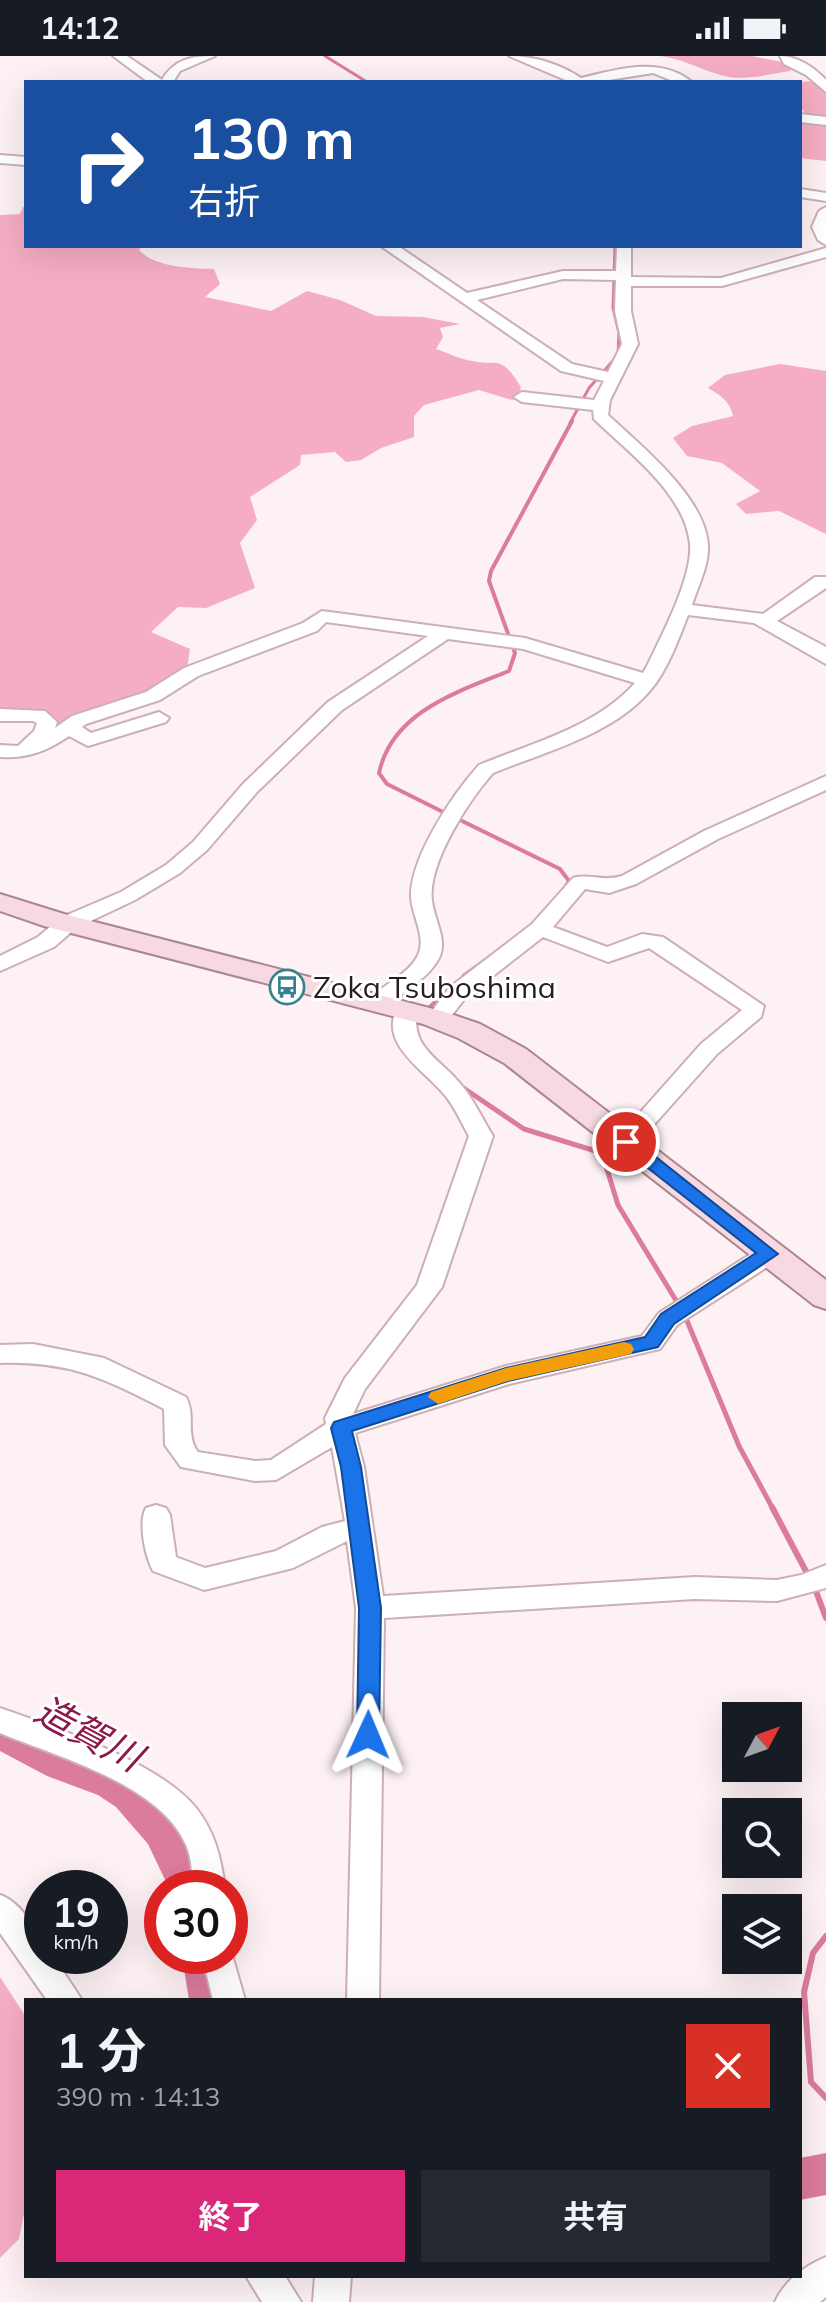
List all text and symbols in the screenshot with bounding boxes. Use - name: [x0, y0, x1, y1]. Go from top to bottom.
- text: 14:12: [40, 9, 119, 47]
- text: 130 m: [188, 103, 355, 173]
- icon: right: [56, 112, 160, 216]
- text: 右折: [188, 178, 260, 223]
- bus stop icon: Zoka Tsuboshima: [268, 968, 306, 1006]
- place label: Zoka Tsuboshima: [313, 968, 556, 1006]
- pin: [592, 1108, 660, 1176]
- icon: arrive: [604, 1120, 648, 1164]
- water label: 造賀川: [27, 1685, 154, 1783]
- position arrow: [326, 1693, 410, 1777]
- north arrow: [722, 1702, 802, 1782]
- map controls: [722, 1702, 802, 1974]
- button: search: [722, 1798, 802, 1878]
- speed limit sign: 30: [144, 1870, 248, 1974]
- text: 19: [52, 1887, 100, 1937]
- button: layers: [722, 1894, 802, 1974]
- text: km/h: [53, 1929, 99, 1954]
- text: 1 分: [56, 2020, 146, 2080]
- button: close: [686, 2024, 770, 2108]
- text: 390 m · 14:13: [56, 2080, 220, 2113]
- button: 終了: [56, 2170, 405, 2262]
- button: 共有: [421, 2170, 770, 2262]

